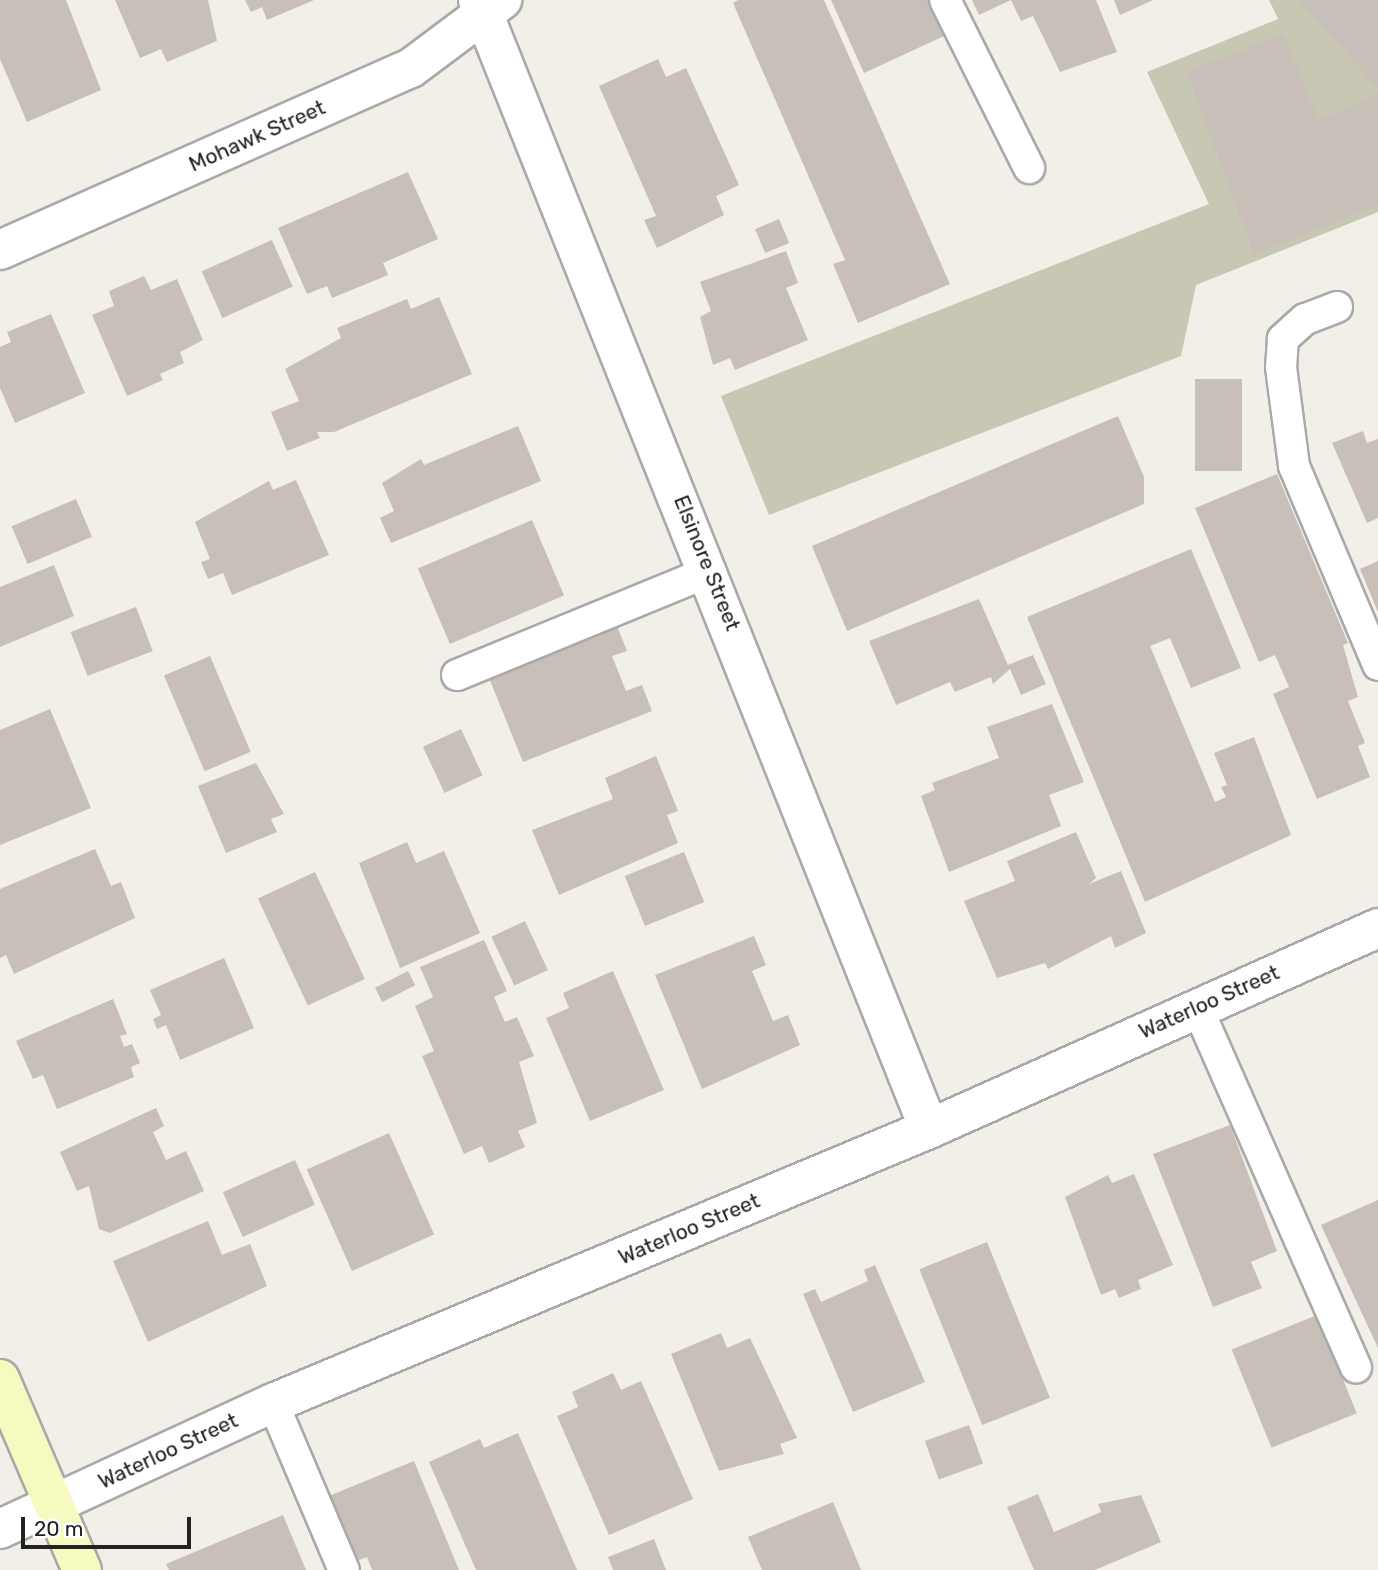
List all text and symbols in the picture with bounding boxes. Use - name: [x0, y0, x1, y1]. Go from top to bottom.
- street label: Mohawk Street: [185, 95, 329, 177]
- street label: Elsinore Street: [668, 492, 746, 634]
- street label: Waterloo Street: [1135, 960, 1283, 1044]
- street label: Waterloo Street: [615, 1188, 763, 1270]
- street label: Waterloo Street: [94, 1408, 242, 1494]
- scale bar: [24, 1504, 194, 1548]
- text: 20 m: [34, 1516, 83, 1541]

